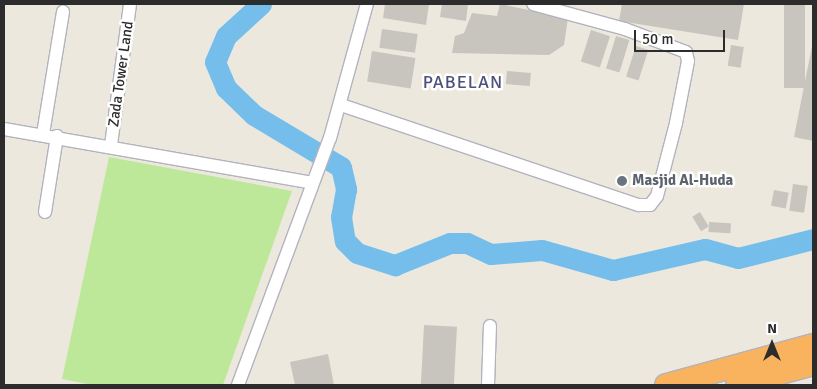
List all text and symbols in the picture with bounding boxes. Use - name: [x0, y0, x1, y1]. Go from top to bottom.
- street label: Zada Tower Land: [105, 20, 137, 128]
- scale bar: [637, 20, 728, 52]
- text: 50 m: [642, 30, 673, 48]
- district label: PABELAN: [422, 71, 504, 93]
- place label: Masjid Al-Huda: [632, 172, 733, 190]
- marker: Masjid Al-Huda: [616, 175, 628, 187]
- north arrow: [747, 319, 797, 369]
- text: N: [767, 320, 777, 337]

